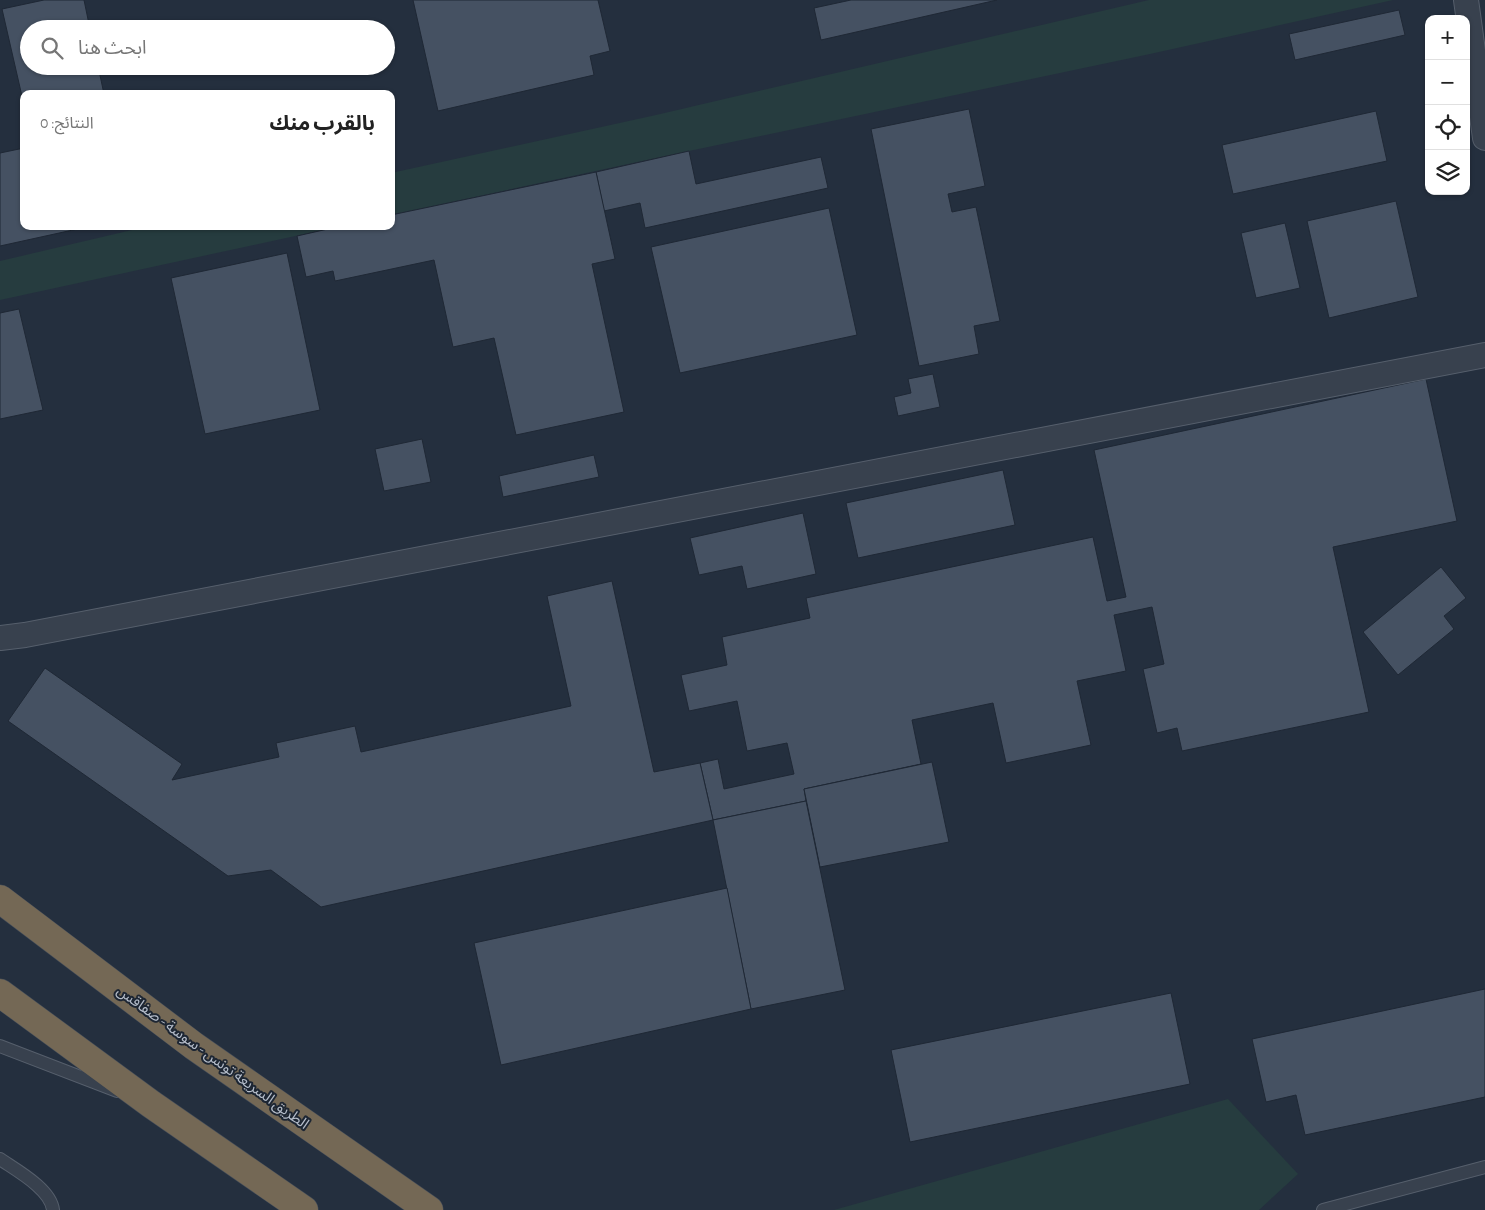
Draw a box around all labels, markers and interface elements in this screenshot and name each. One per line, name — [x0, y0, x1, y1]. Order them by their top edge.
map controls — [1425, 15, 1470, 195]
button: + — [1425, 15, 1470, 60]
search box — [20, 20, 395, 75]
icon: search — [38, 34, 66, 62]
text: ابحث هنا — [78, 39, 147, 58]
button: − — [1425, 60, 1470, 105]
button: locate — [1425, 105, 1470, 150]
text: بالقرب منك — [269, 113, 375, 134]
text: النتائج: 0 — [40, 115, 94, 131]
button: layers — [1425, 150, 1470, 195]
street label: الطريق السريعة تونس - سوسة - صفاقس — [113, 983, 311, 1134]

